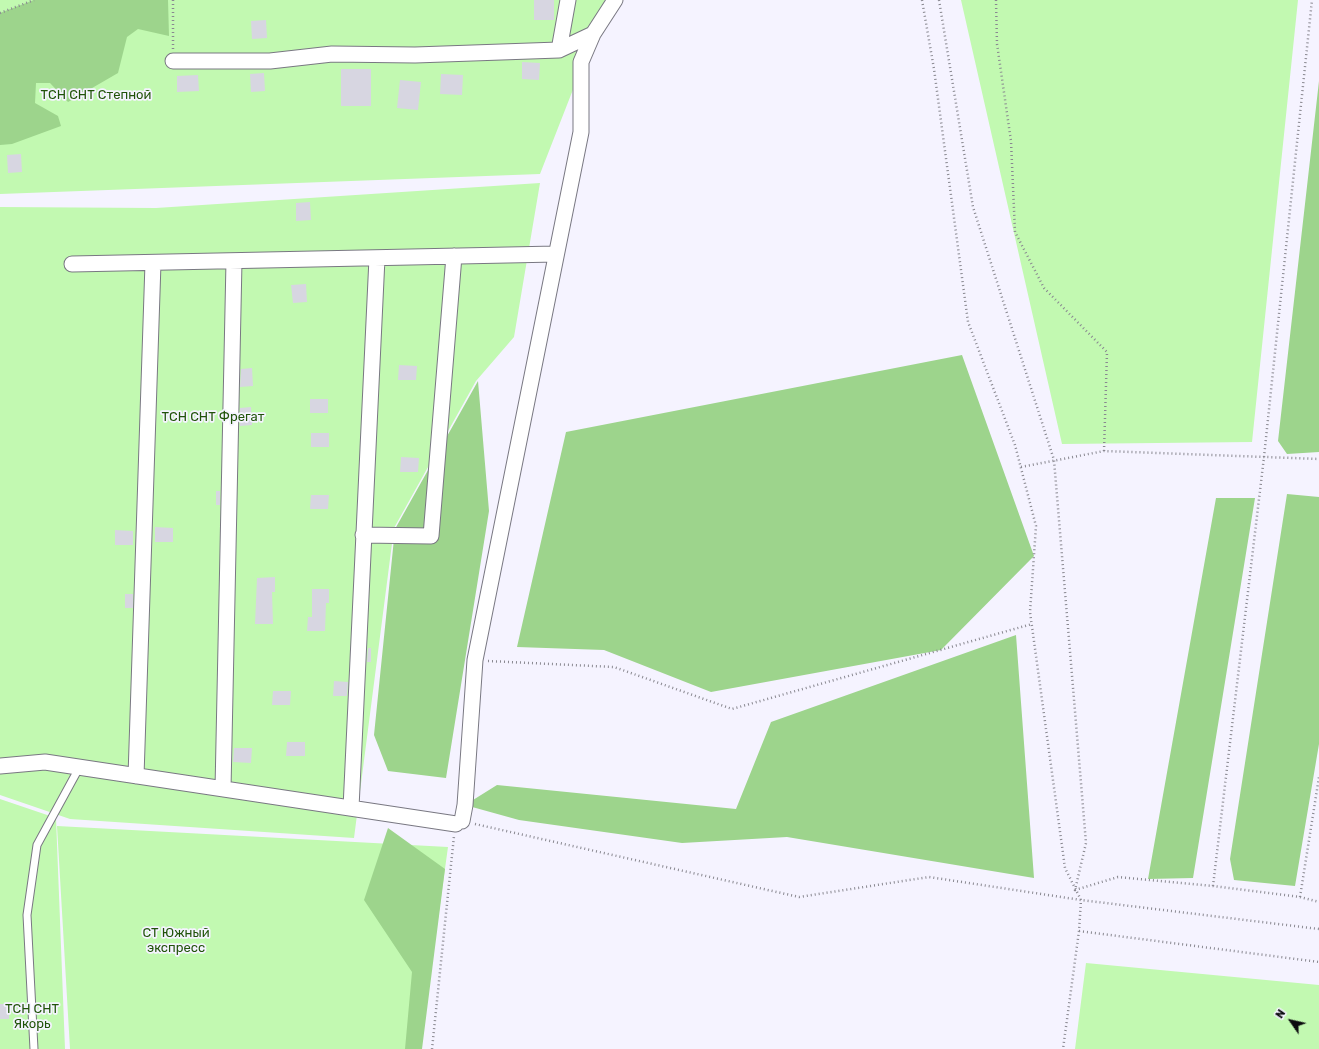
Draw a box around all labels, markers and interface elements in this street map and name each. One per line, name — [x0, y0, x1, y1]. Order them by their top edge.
park label: ТСН СНТ Степной — [41, 87, 151, 103]
park label: ТСН СНТ Фрегат — [162, 409, 264, 425]
park label: СТ Южный экспресс — [142, 925, 210, 956]
park label: ТСН СНТ Якорь — [5, 1001, 59, 1032]
north arrow — [1271, 1001, 1311, 1041]
text: N — [1273, 1007, 1288, 1021]

